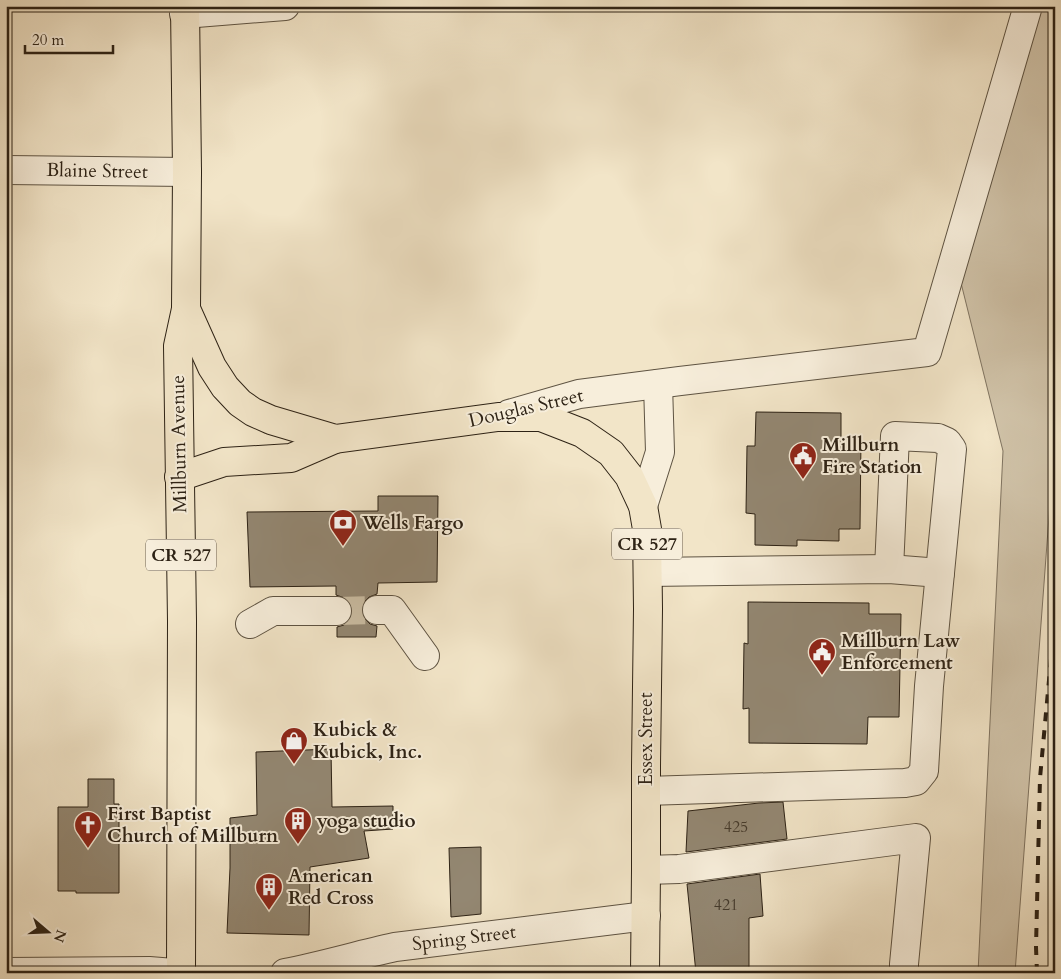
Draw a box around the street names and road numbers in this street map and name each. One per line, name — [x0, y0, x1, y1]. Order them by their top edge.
street label: Blaine Street — [46, 157, 148, 185]
street label: Millburn Avenue — [165, 375, 193, 513]
street label: Douglas Street — [466, 382, 586, 434]
road number: CR 527 — [612, 528, 682, 560]
road number: CR 527 — [146, 540, 216, 570]
street label: Essex Street — [633, 692, 659, 786]
street label: Spring Street — [411, 919, 517, 957]

